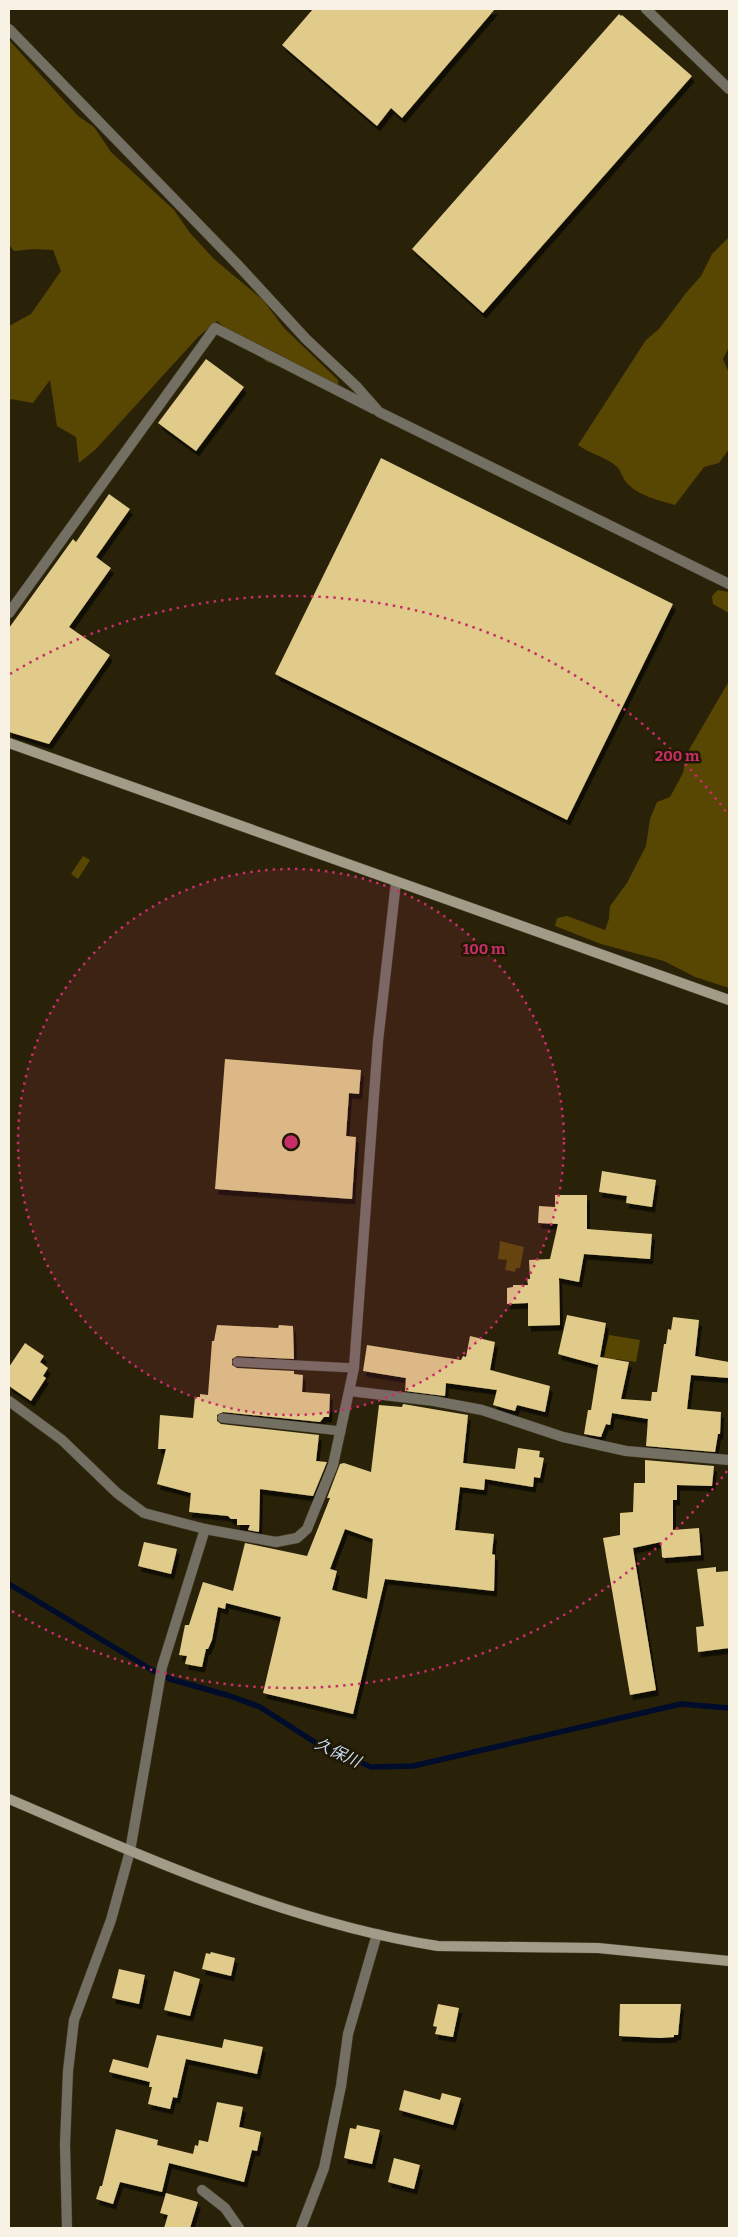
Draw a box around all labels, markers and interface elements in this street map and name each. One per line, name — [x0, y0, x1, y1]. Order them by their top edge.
text: 200 m — [655, 747, 700, 765]
text: 100 m — [463, 940, 506, 958]
centre of rings — [282, 1133, 300, 1151]
water label: 久保川 — [312, 1734, 365, 1772]

